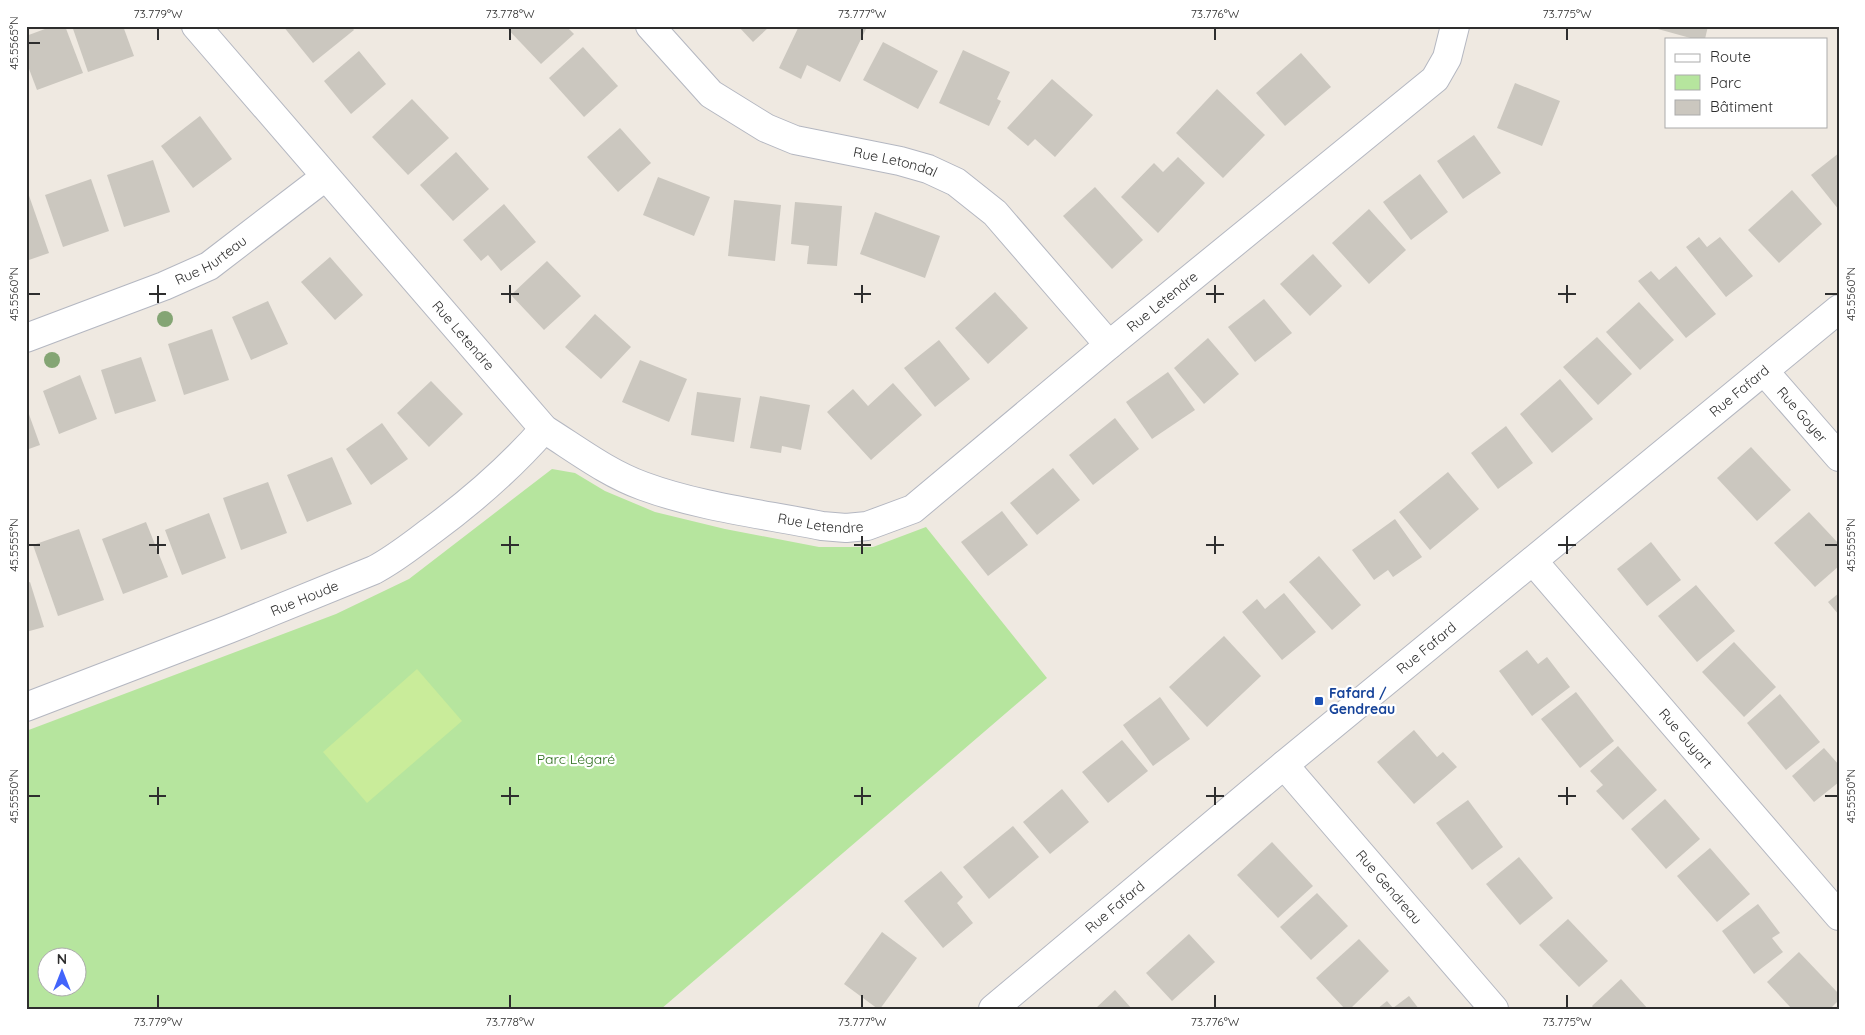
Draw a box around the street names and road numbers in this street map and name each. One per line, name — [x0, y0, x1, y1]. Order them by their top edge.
street label: Rue Letondal — [852, 143, 940, 181]
street label: Rue Hurteau — [172, 231, 250, 289]
street label: Rue Letendre — [1123, 267, 1201, 336]
street label: Rue Letendre — [428, 297, 498, 374]
street label: Rue Fafard — [1706, 361, 1773, 421]
street label: Rue Goyer — [1773, 383, 1832, 447]
street label: Rue Letendre — [776, 509, 864, 537]
street label: Rue Houde — [268, 576, 341, 620]
street label: Rue Fafard — [1393, 618, 1460, 678]
street label: Rue Guyart — [1655, 705, 1717, 772]
street label: Rue Gendreau — [1352, 846, 1426, 928]
street label: Rue Fafard — [1081, 877, 1148, 937]

